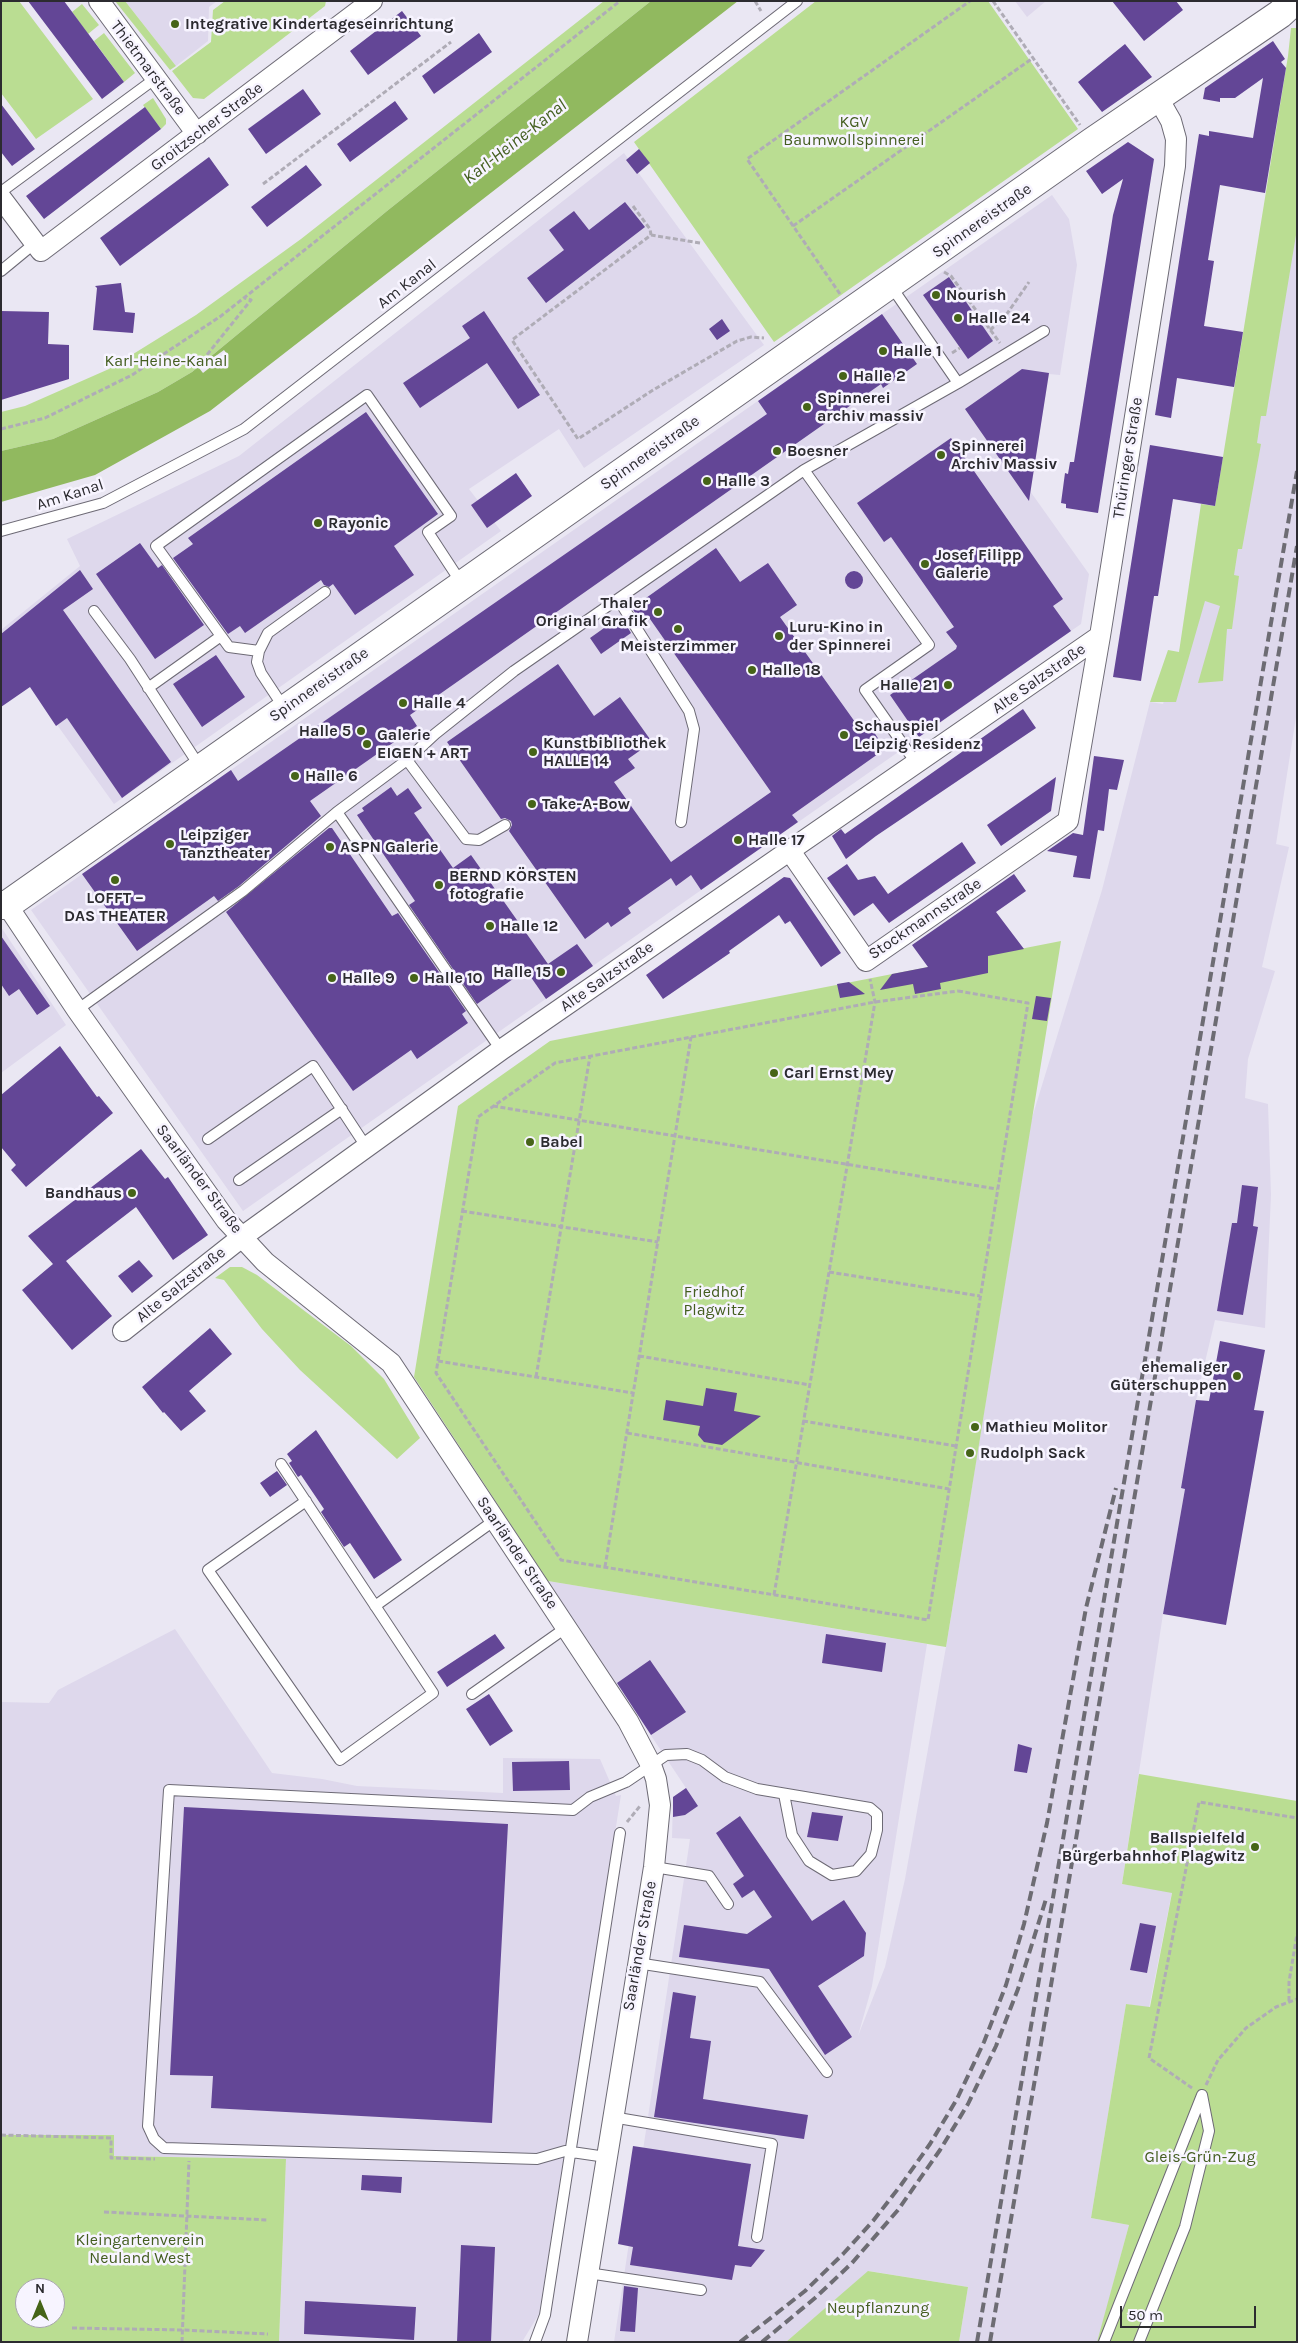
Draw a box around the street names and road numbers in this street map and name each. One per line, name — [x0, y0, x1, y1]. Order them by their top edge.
street label: Thietmarstraße — [106, 17, 190, 119]
street label: Groitzscher Straße — [147, 79, 267, 175]
street label: Spinnereistraße — [929, 180, 1035, 262]
street label: Am Kanal — [374, 255, 440, 313]
street label: Thüringer Straße — [1109, 396, 1147, 520]
street label: Spinnereistraße — [597, 412, 703, 494]
street label: Am Kanal — [34, 475, 106, 515]
street label: Alte Salzstraße — [989, 640, 1089, 718]
street label: Spinnereistraße — [266, 644, 372, 726]
street label: Stockmannstraße — [865, 874, 985, 964]
street label: Alte Salzstraße — [557, 938, 657, 1016]
street label: Saarländer Straße — [152, 1121, 246, 1237]
street label: Alte Salzstraße — [132, 1243, 230, 1327]
street label: Saarländer Straße — [472, 1493, 562, 1613]
street label: Saarländer Straße — [619, 1880, 661, 2012]

